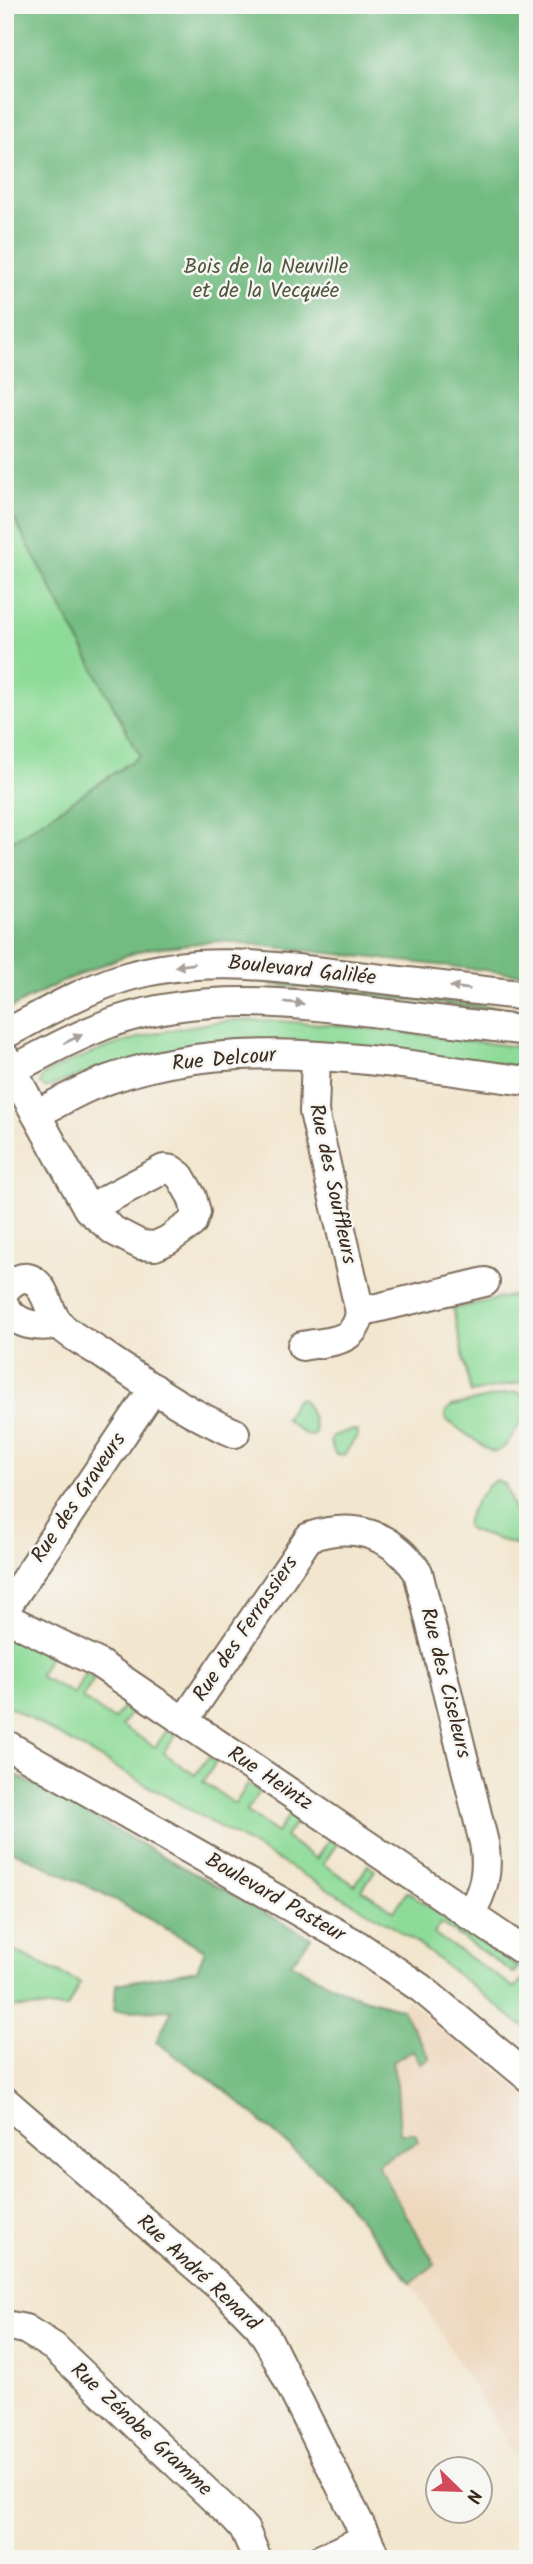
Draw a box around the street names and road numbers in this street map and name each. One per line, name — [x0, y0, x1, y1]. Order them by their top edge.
street label: Boulevard Galilée — [226, 947, 378, 995]
street label: Rue Delcour — [171, 1039, 278, 1081]
street label: Rue des Souffleurs — [299, 1101, 365, 1267]
street label: Rue des Graveurs — [23, 1426, 135, 1570]
street label: Rue des Ferrassiers — [185, 1549, 307, 1709]
street label: Rue des Ciseleurs — [410, 1604, 480, 1762]
street label: Rue Heintz — [220, 1738, 320, 1820]
street label: Boulevard Pasteur — [199, 1844, 352, 1952]
street label: Rue André Renard — [128, 2207, 268, 2340]
street label: Rue Zénobe Gramme — [62, 2355, 220, 2505]

